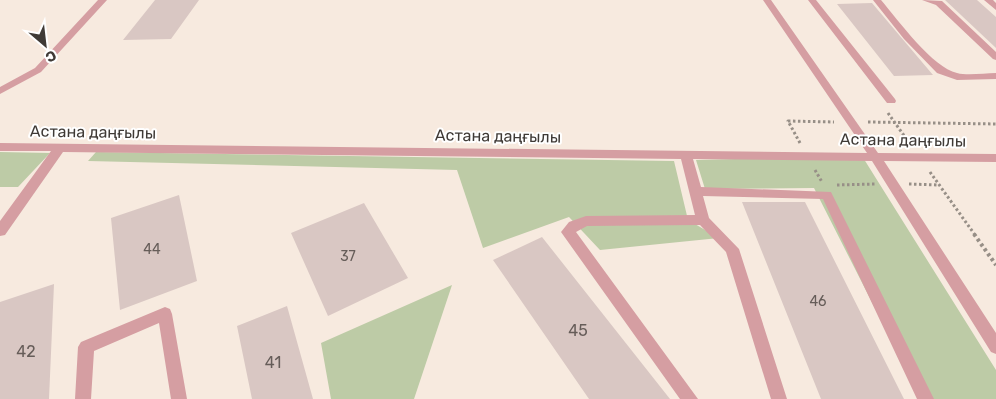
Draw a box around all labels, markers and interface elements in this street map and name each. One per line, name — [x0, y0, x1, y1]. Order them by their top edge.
north arrow — [20, 20, 70, 70]
text: С — [42, 46, 59, 66]
street label: Астана даңғылы — [30, 121, 156, 143]
street label: Астана даңғылы — [435, 125, 561, 147]
street label: Астана даңғылы — [840, 129, 966, 151]
house number: 44 — [143, 241, 161, 258]
house number: 37 — [340, 248, 356, 265]
house number: 46 — [809, 293, 827, 310]
house number: 45 — [568, 321, 588, 340]
house number: 42 — [16, 342, 36, 361]
house number: 41 — [265, 353, 281, 372]

